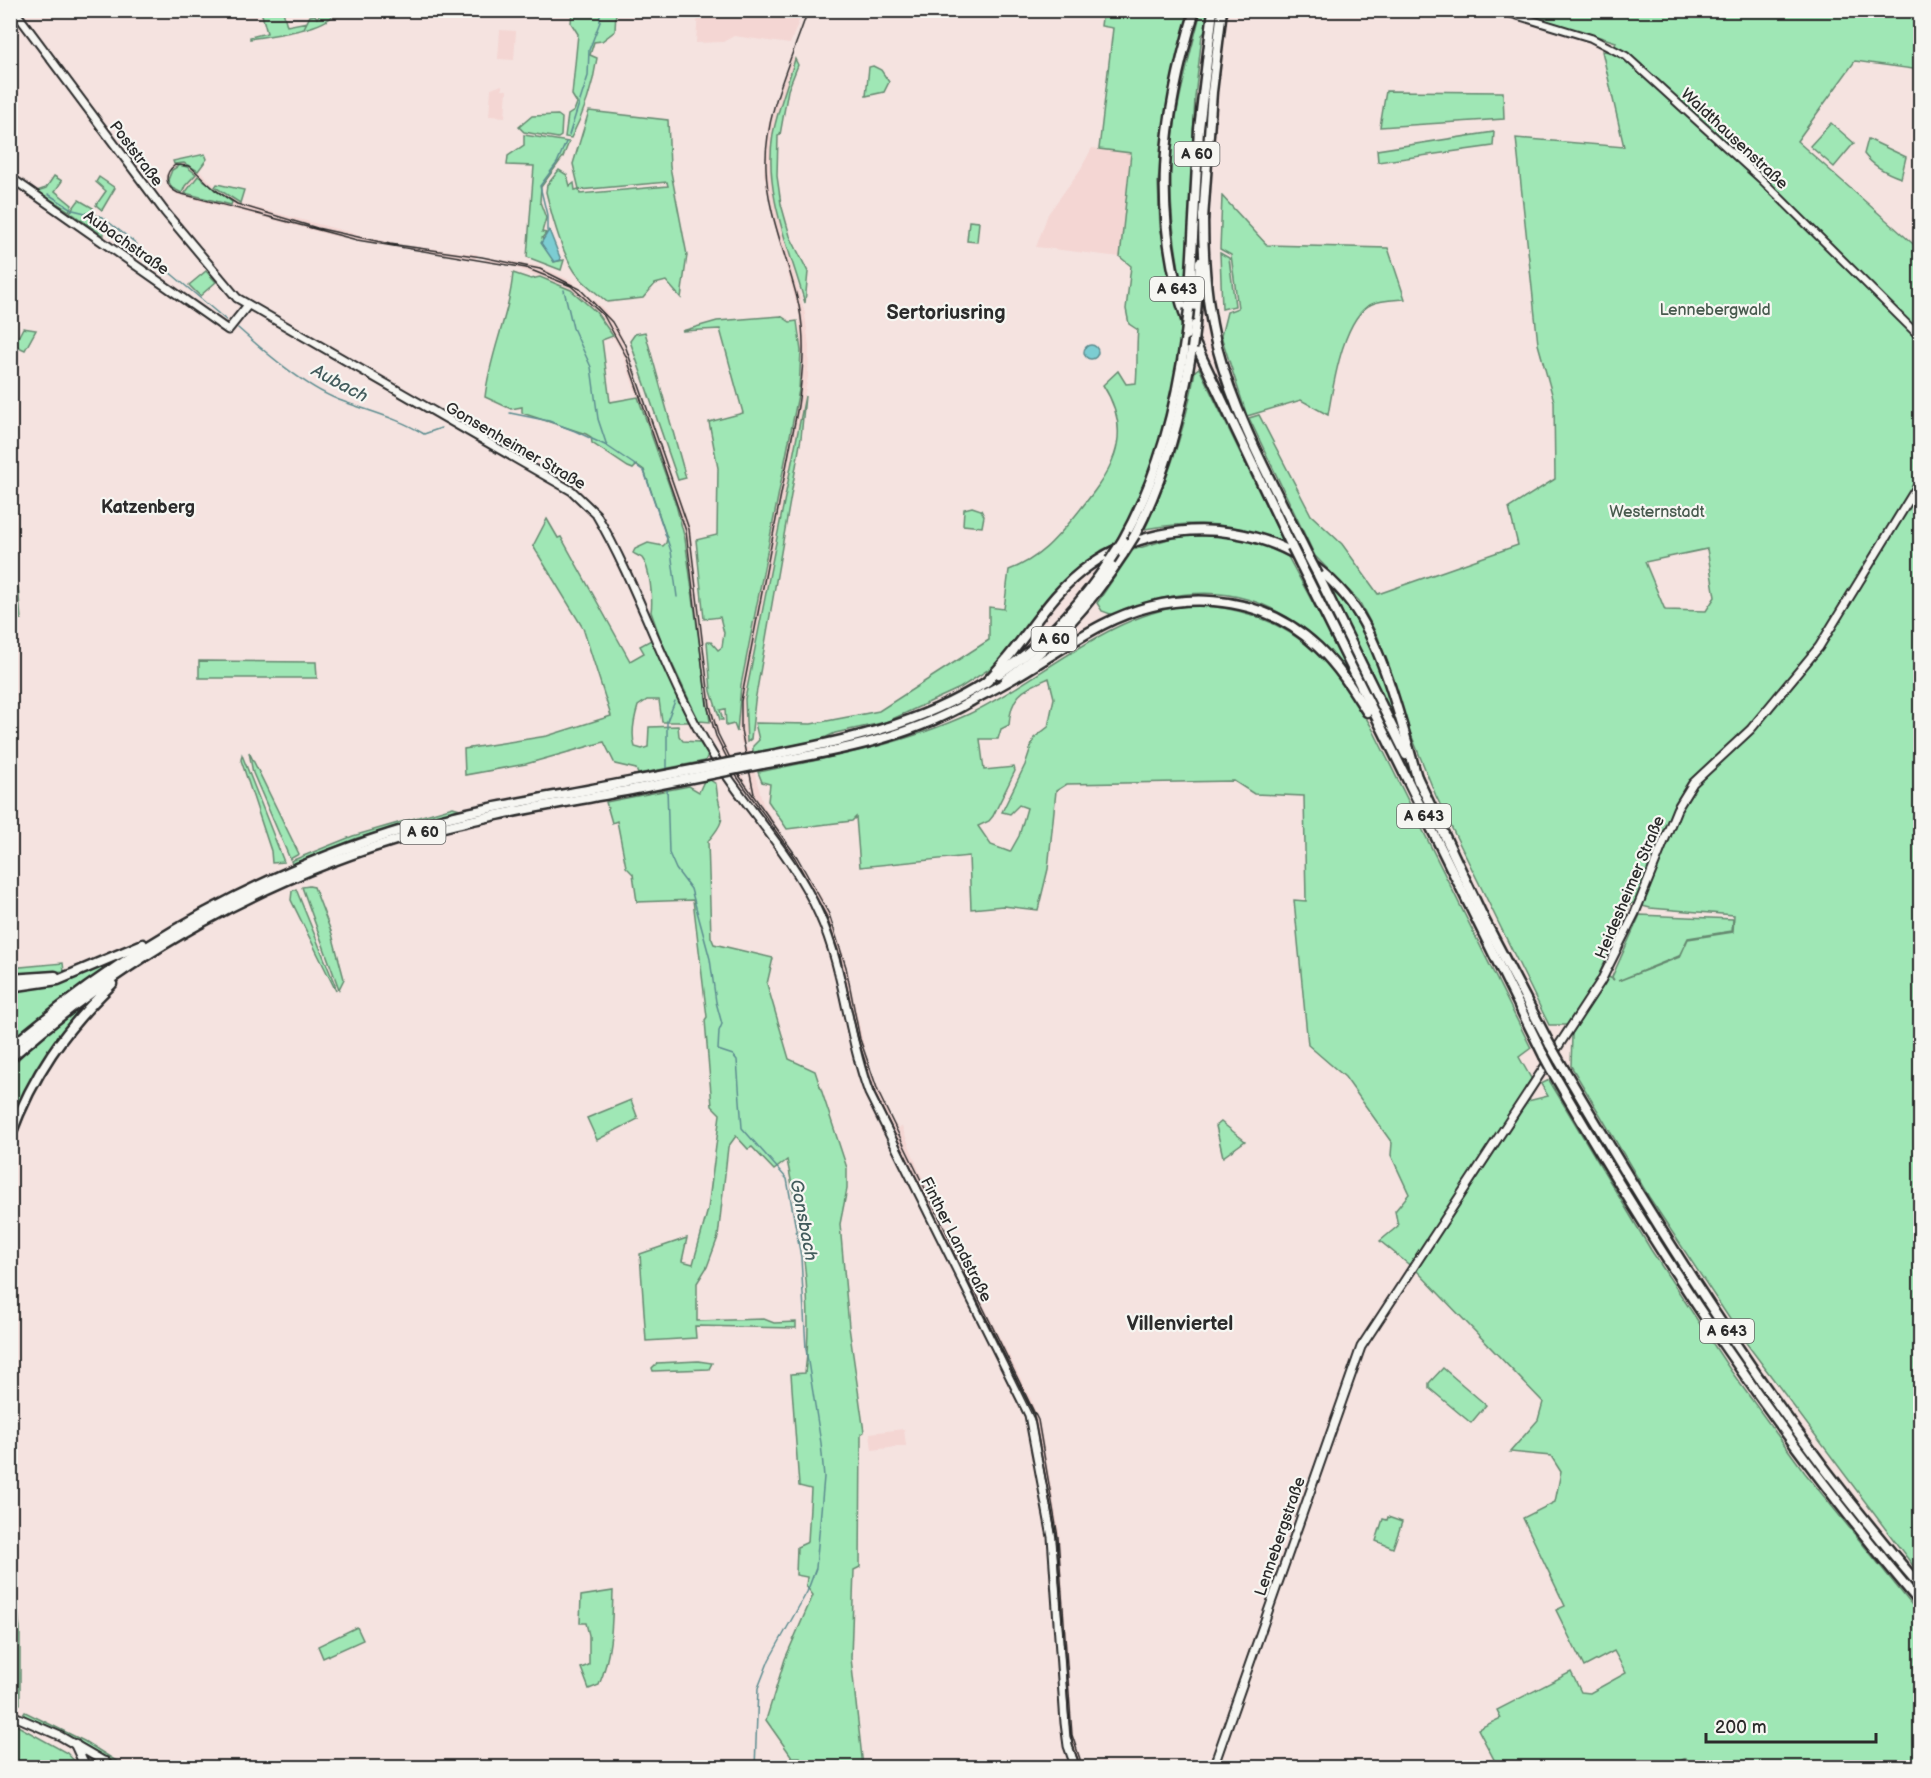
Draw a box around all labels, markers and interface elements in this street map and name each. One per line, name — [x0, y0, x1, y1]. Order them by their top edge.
street label: Waldthausenstraße — [1677, 85, 1792, 194]
street label: Poststraße — [105, 117, 167, 191]
road number: A 60 — [1174, 142, 1220, 166]
street label: Aubachstraße — [80, 207, 173, 280]
road number: A 643 — [1150, 277, 1204, 301]
district label: Sertoriusring — [886, 301, 1006, 325]
park label: Lennebergwald — [1659, 301, 1771, 320]
water label: Aubach — [307, 360, 372, 407]
street label: Gonsenheimer Straße — [442, 398, 589, 494]
district label: Katzenberg — [101, 497, 195, 518]
park label: Westernstadt — [1609, 503, 1705, 522]
road number: A 60 — [1032, 627, 1076, 651]
road number: A 643 — [1397, 804, 1451, 828]
street label: Heidesheimer Straße — [1592, 813, 1669, 962]
road number: A 60 — [400, 820, 446, 844]
street label: Finther Landstraße — [916, 1174, 996, 1306]
water label: Gonsbach — [785, 1178, 822, 1263]
district label: Villenviertel — [1127, 1312, 1233, 1336]
road number: A 643 — [1700, 1319, 1754, 1343]
street label: Lennebergstraße — [1251, 1474, 1310, 1599]
scale bar — [1706, 1706, 1876, 1744]
text: 200 m — [1715, 1717, 1767, 1738]

